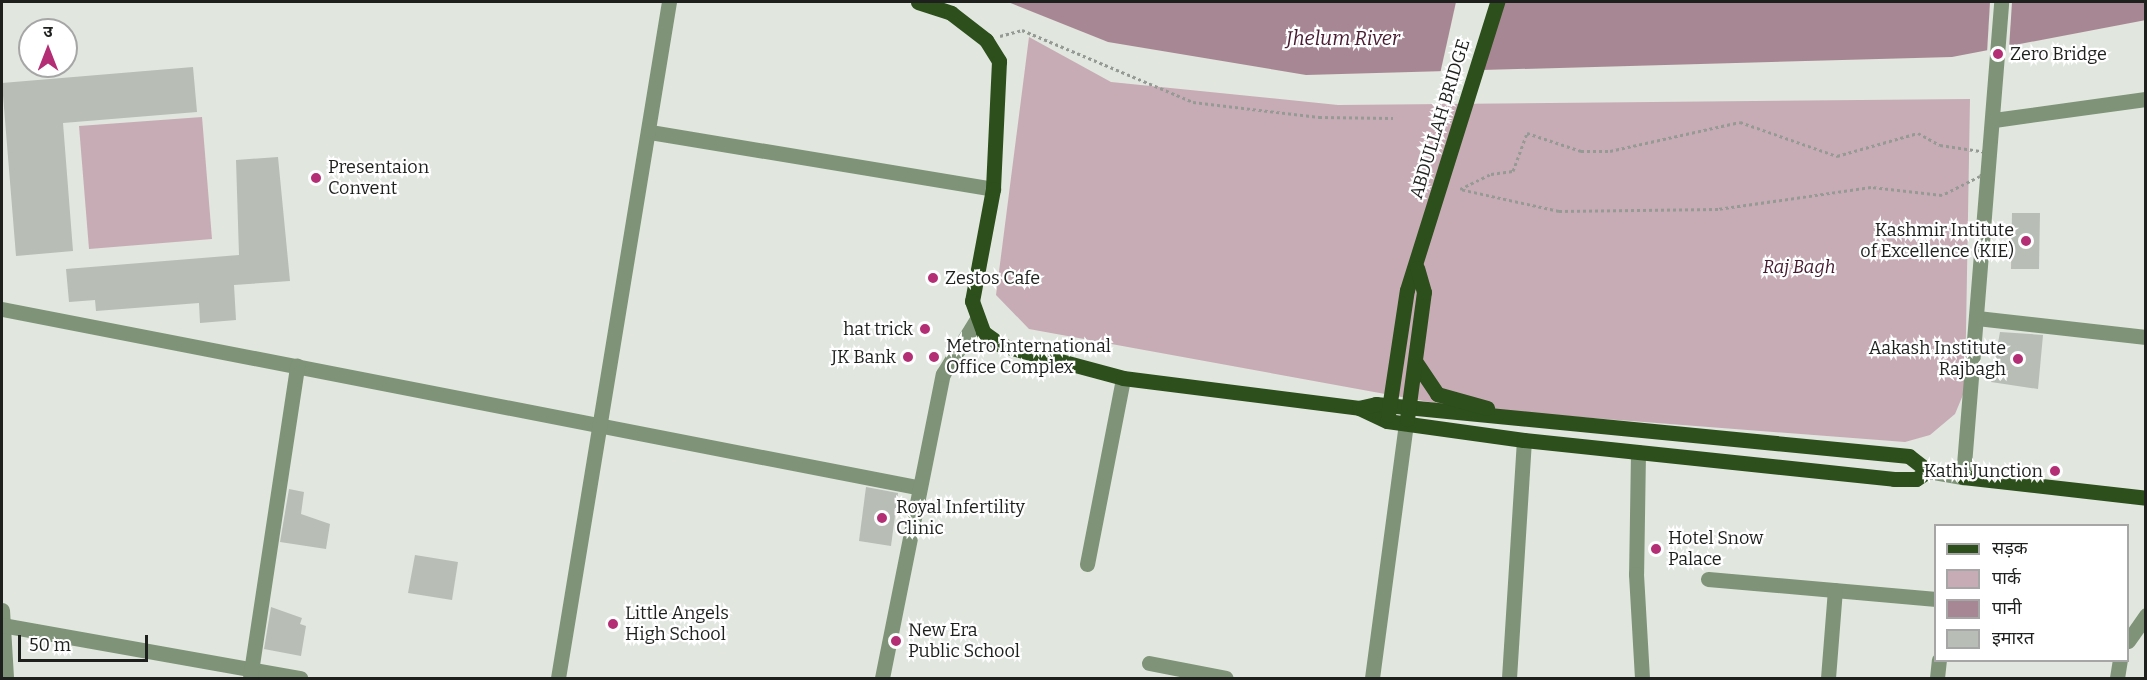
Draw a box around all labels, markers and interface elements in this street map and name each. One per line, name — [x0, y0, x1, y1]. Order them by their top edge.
north arrow — [18, 18, 78, 78]
text: उ — [43, 22, 53, 41]
water label: Jhelum River — [1286, 26, 1400, 50]
street label: ABDULLAH BRIDGE — [1405, 36, 1475, 202]
place label: Zero Bridge — [2010, 43, 2107, 65]
marker: Zero Bridge — [1991, 47, 2005, 61]
place label: Presentaion Convent — [328, 157, 429, 200]
marker: Presentaion Convent — [309, 171, 323, 185]
place label: Kashmir Intitute of Excellence (KIE) — [1860, 220, 2014, 262]
marker: Kashmir Intitute of Excellence (KIE) — [2019, 234, 2033, 248]
park label: Raj Bagh — [1763, 256, 1835, 278]
place label: Zestos Cafe — [945, 267, 1040, 289]
marker: Zestos Cafe — [926, 271, 940, 285]
place label: hat trick — [843, 318, 913, 340]
marker: hat trick — [918, 322, 932, 336]
place label: Metro International Office Complex — [946, 336, 1111, 378]
place label: Aakash Institute Rajbagh — [1869, 338, 2006, 380]
place label: JK Bank — [831, 346, 896, 368]
marker: JK Bank — [901, 350, 915, 364]
marker: Metro International Office Complex — [927, 350, 941, 364]
marker: Aakash Institute Rajbagh — [2011, 352, 2025, 366]
place label: Kathi Junction — [1924, 460, 2043, 482]
marker: Kathi Junction — [2048, 464, 2062, 478]
place label: Royal Infertility Clinic — [896, 497, 1025, 540]
marker: Royal Infertility Clinic — [873, 509, 891, 527]
legend — [1934, 524, 2129, 662]
place label: Hotel Snow Palace — [1668, 528, 1763, 570]
text: सड़क — [1992, 537, 2028, 559]
marker: Hotel Snow Palace — [1649, 542, 1663, 556]
text: पार्क — [1992, 567, 2021, 589]
text: पानी — [1992, 597, 2022, 619]
place label: Little Angels High School — [625, 603, 729, 646]
marker: Little Angels High School — [606, 617, 620, 631]
place label: New Era Public School — [908, 620, 1020, 662]
scale bar — [21, 623, 152, 661]
text: इमारत — [1992, 627, 2034, 649]
text: 50 m — [29, 634, 71, 656]
marker: New Era Public School — [889, 634, 903, 648]

